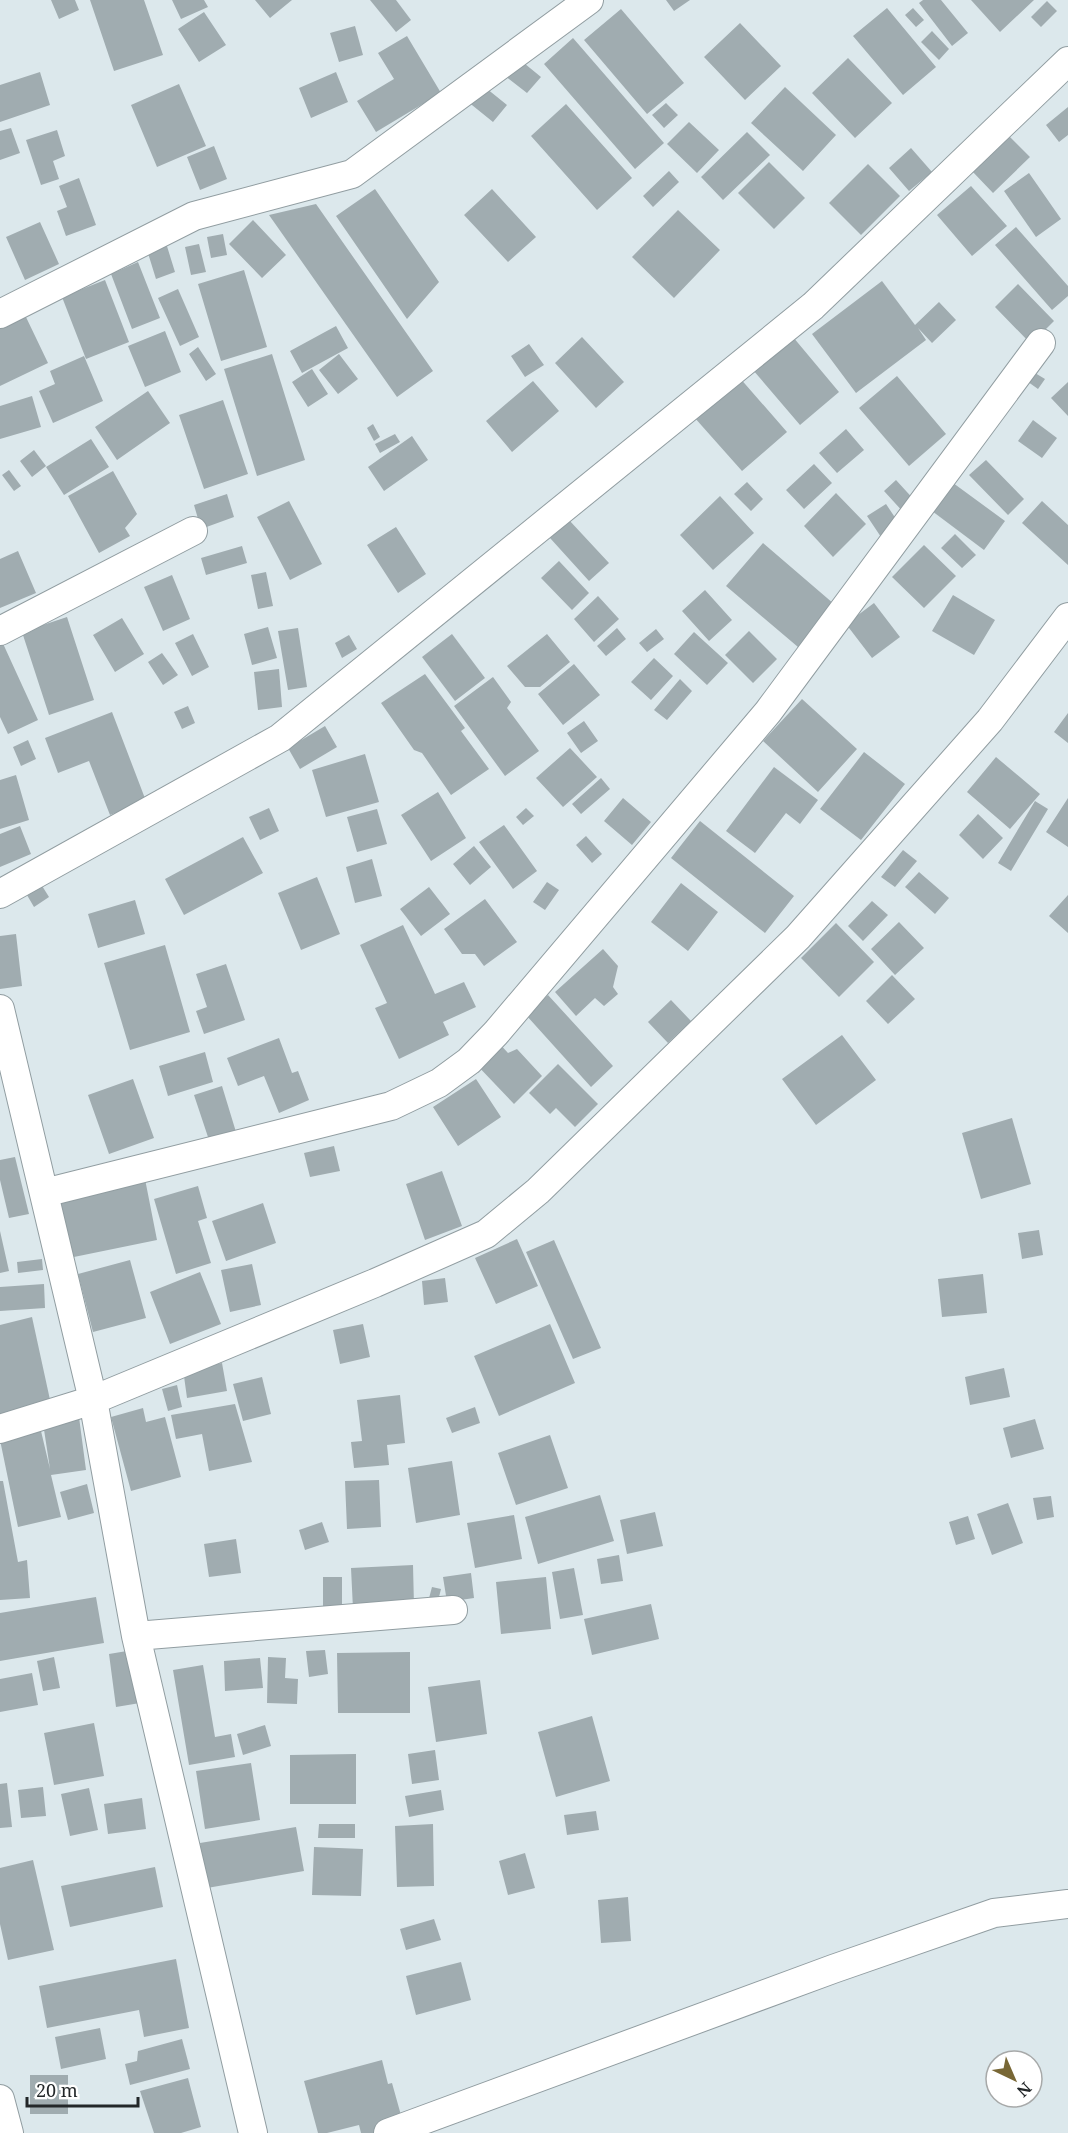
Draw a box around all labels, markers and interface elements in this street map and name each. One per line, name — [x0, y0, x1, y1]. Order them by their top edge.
north arrow — [984, 2049, 1044, 2109]
scale bar — [27, 2070, 138, 2108]
text: N — [1012, 2077, 1037, 2102]
text: 20 m — [36, 2078, 78, 2102]

